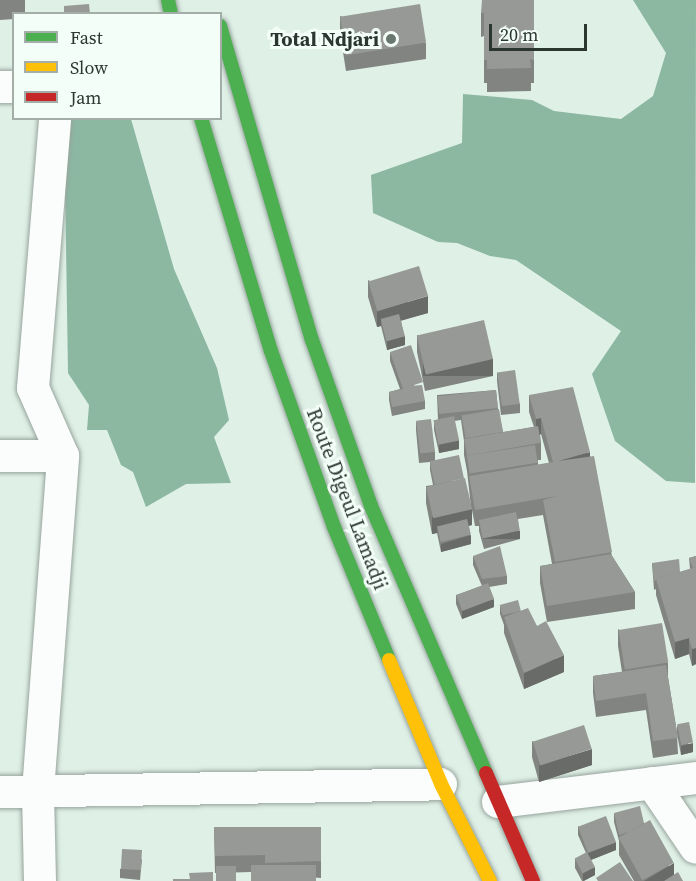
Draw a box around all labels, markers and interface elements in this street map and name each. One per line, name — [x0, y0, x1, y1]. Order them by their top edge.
legend — [12, 12, 222, 120]
scale bar — [492, 12, 590, 50]
text: 20 m — [500, 22, 538, 47]
text: Fast — [70, 25, 103, 50]
place label: Total Ndjari — [270, 27, 379, 51]
marker: Total Ndjari — [384, 32, 398, 46]
text: Slow — [70, 55, 108, 80]
text: Jam — [70, 85, 102, 110]
street label: Route Digeul Lamadji — [301, 405, 393, 593]

